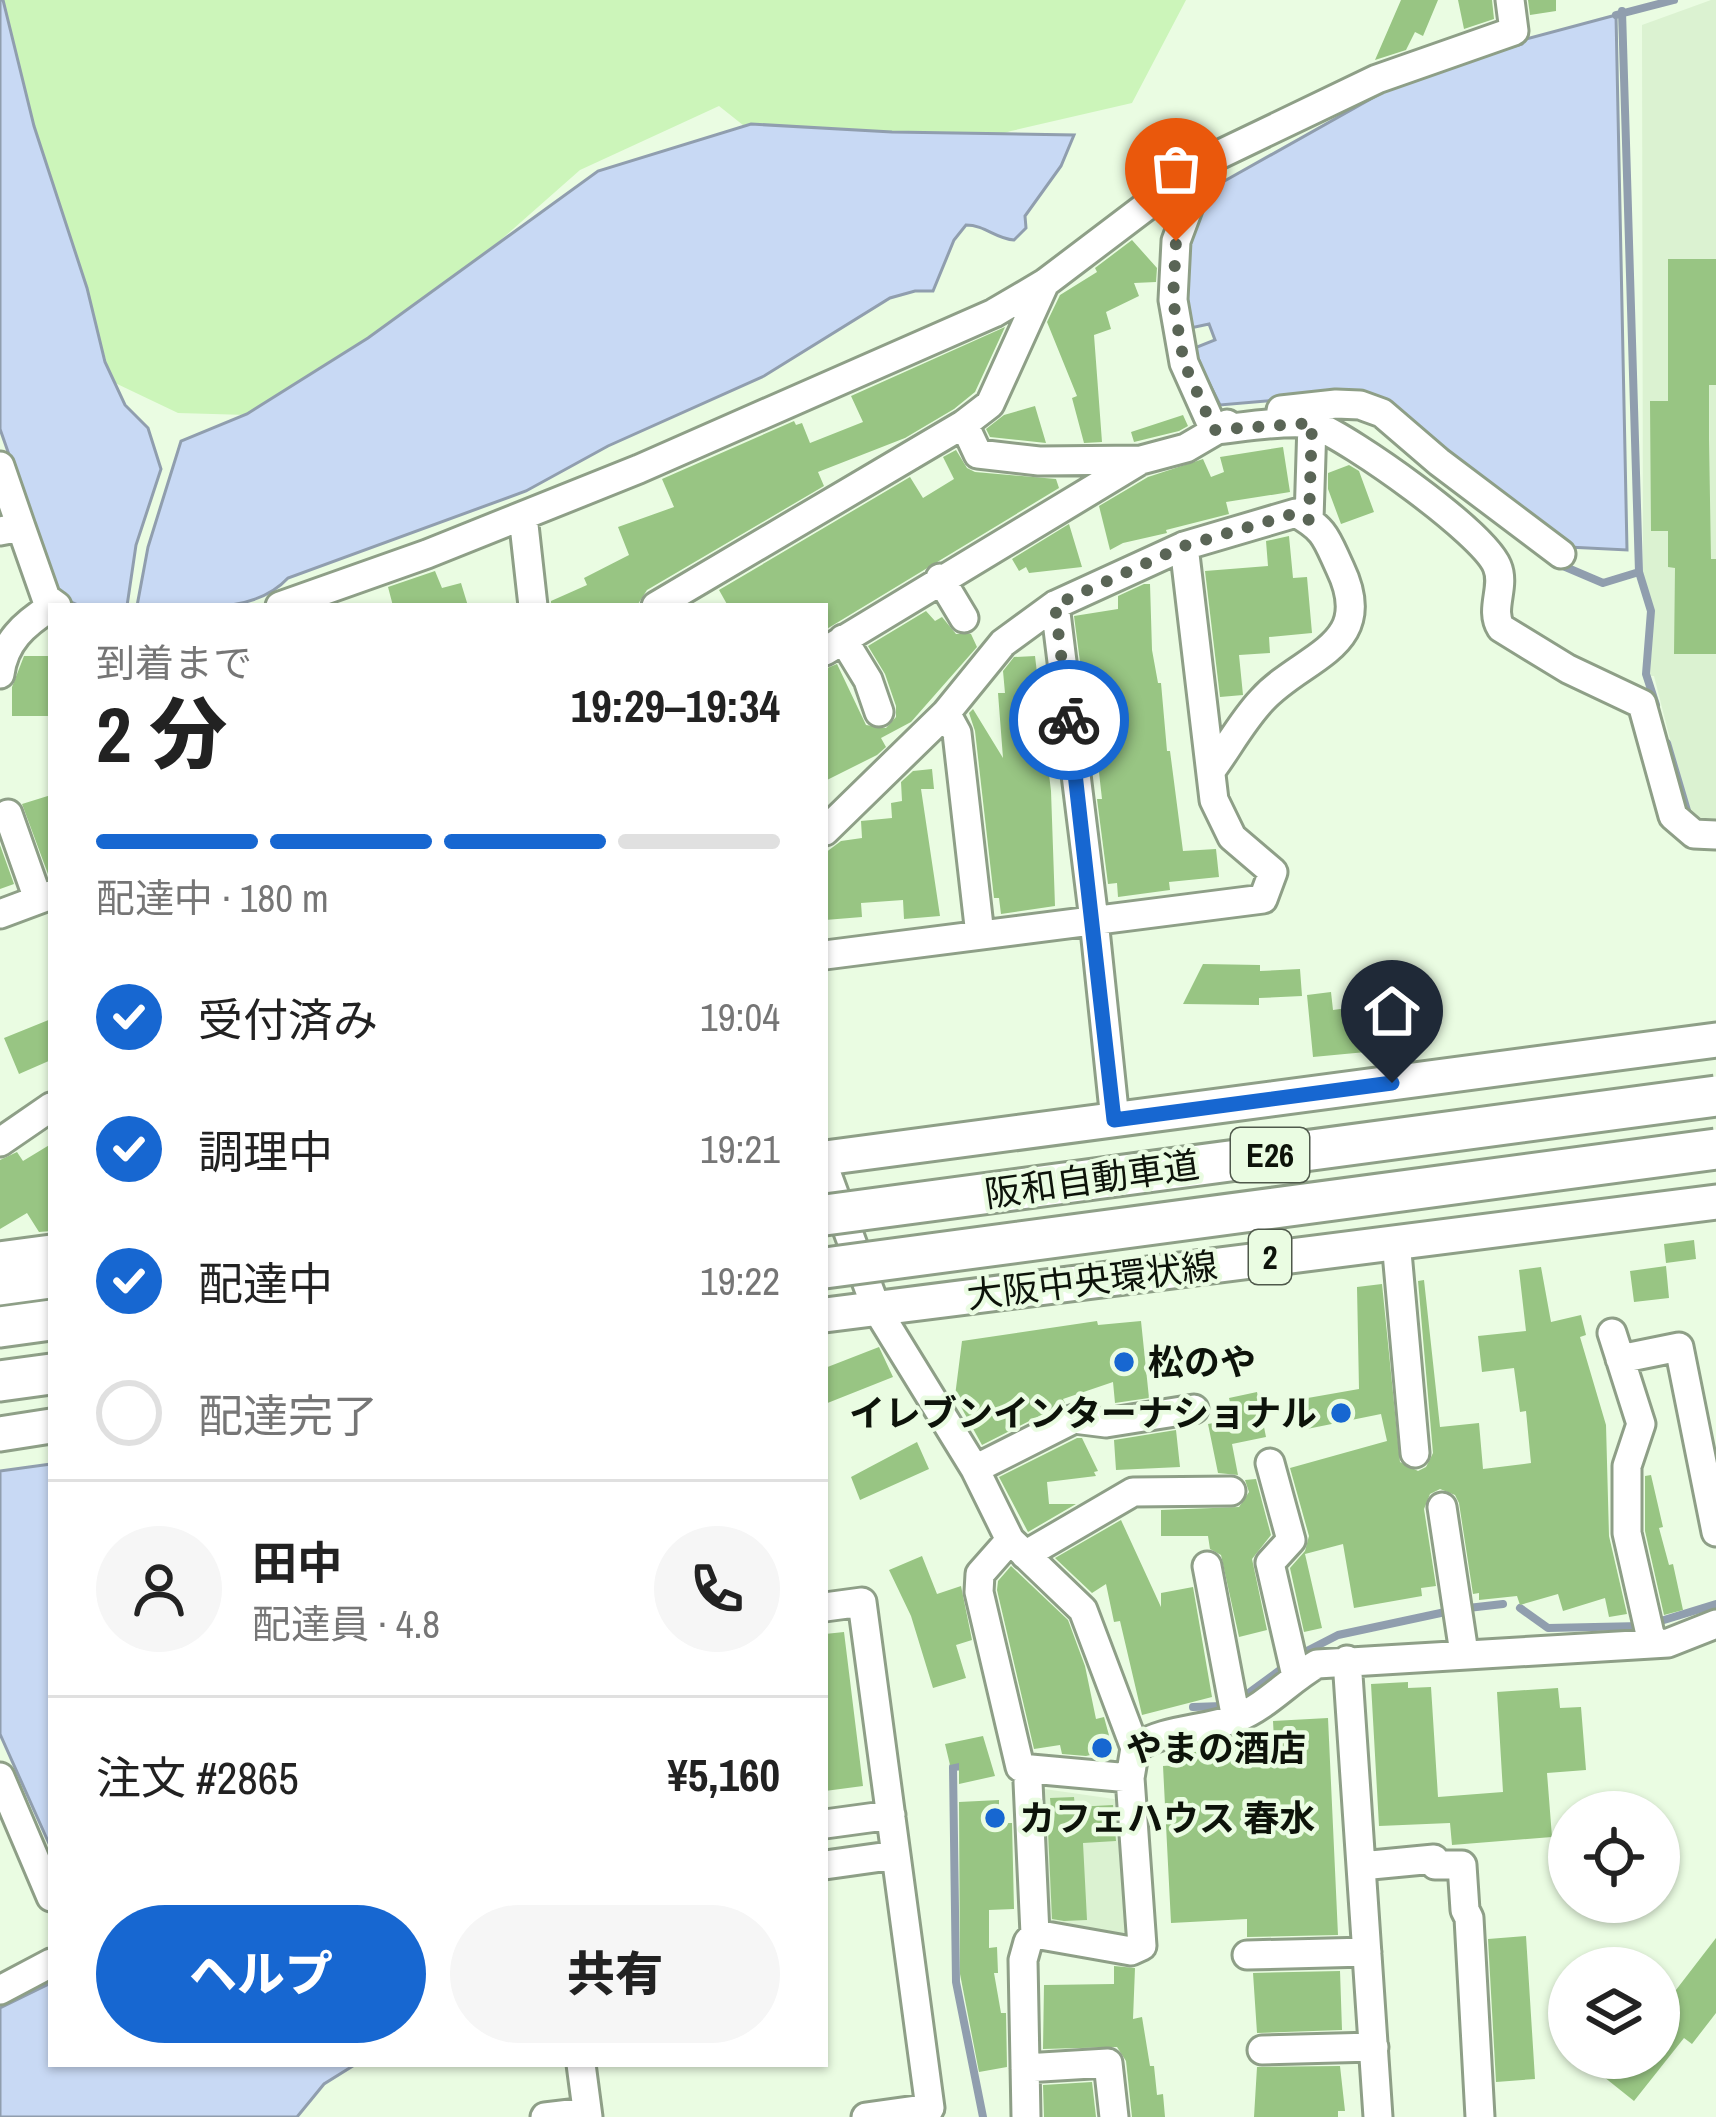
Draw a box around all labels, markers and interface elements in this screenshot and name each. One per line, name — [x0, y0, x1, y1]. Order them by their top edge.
pin — [1125, 118, 1227, 241]
icon: bag — [1143, 136, 1209, 202]
text: 到着まで — [96, 637, 252, 689]
courier — [1009, 660, 1129, 780]
text: 19:29–19:34 — [571, 675, 780, 736]
text: 2 分 — [96, 681, 227, 786]
icon: bike — [1036, 687, 1102, 753]
text: 配達中 · 180 m — [96, 872, 329, 924]
pin — [1341, 960, 1443, 1083]
icon: home — [1359, 978, 1425, 1044]
icon: check — [96, 984, 162, 1050]
text: 受付済み — [198, 989, 378, 1050]
text: 19:04 — [700, 991, 780, 1043]
icon: check — [96, 1116, 162, 1182]
text: 調理中 — [198, 1121, 333, 1182]
text: 19:21 — [700, 1123, 780, 1175]
road number: E26 — [1231, 1128, 1309, 1182]
street label: 阪和自動車道 — [982, 1140, 1202, 1218]
road number: 2 — [1249, 1230, 1291, 1284]
street label: 大阪中央環状線 — [964, 1241, 1220, 1319]
icon: check — [96, 1248, 162, 1314]
text: 配達中 — [198, 1253, 333, 1314]
text: 19:22 — [700, 1255, 780, 1307]
place label: 松のや — [1148, 1338, 1256, 1386]
marker: 松のや — [1111, 1349, 1137, 1375]
text: 配達完了 — [198, 1385, 378, 1446]
place label: イレブンインターナショナル — [849, 1389, 1317, 1437]
marker: イレブンインターナショナル — [1328, 1400, 1354, 1426]
button: person — [96, 1526, 222, 1652]
button: phone — [654, 1526, 780, 1652]
text: 田中 — [252, 1532, 342, 1593]
text: 配達員 · 4.8 — [252, 1598, 440, 1650]
place label: やまの酒店 — [1126, 1724, 1306, 1772]
marker: やまの酒店 — [1089, 1735, 1115, 1761]
text: ¥5,160 — [667, 1744, 780, 1805]
text: 注文 #2865 — [96, 1747, 299, 1808]
map controls — [1548, 1791, 1680, 2079]
button: locate — [1548, 1791, 1680, 1923]
place label: カフェハウス 春水 — [1019, 1794, 1315, 1842]
marker: カフェハウス 春水 — [982, 1805, 1008, 1831]
button: ヘルプ — [96, 1905, 426, 2043]
button: 共有 — [450, 1905, 780, 2043]
button: layers — [1548, 1947, 1680, 2079]

